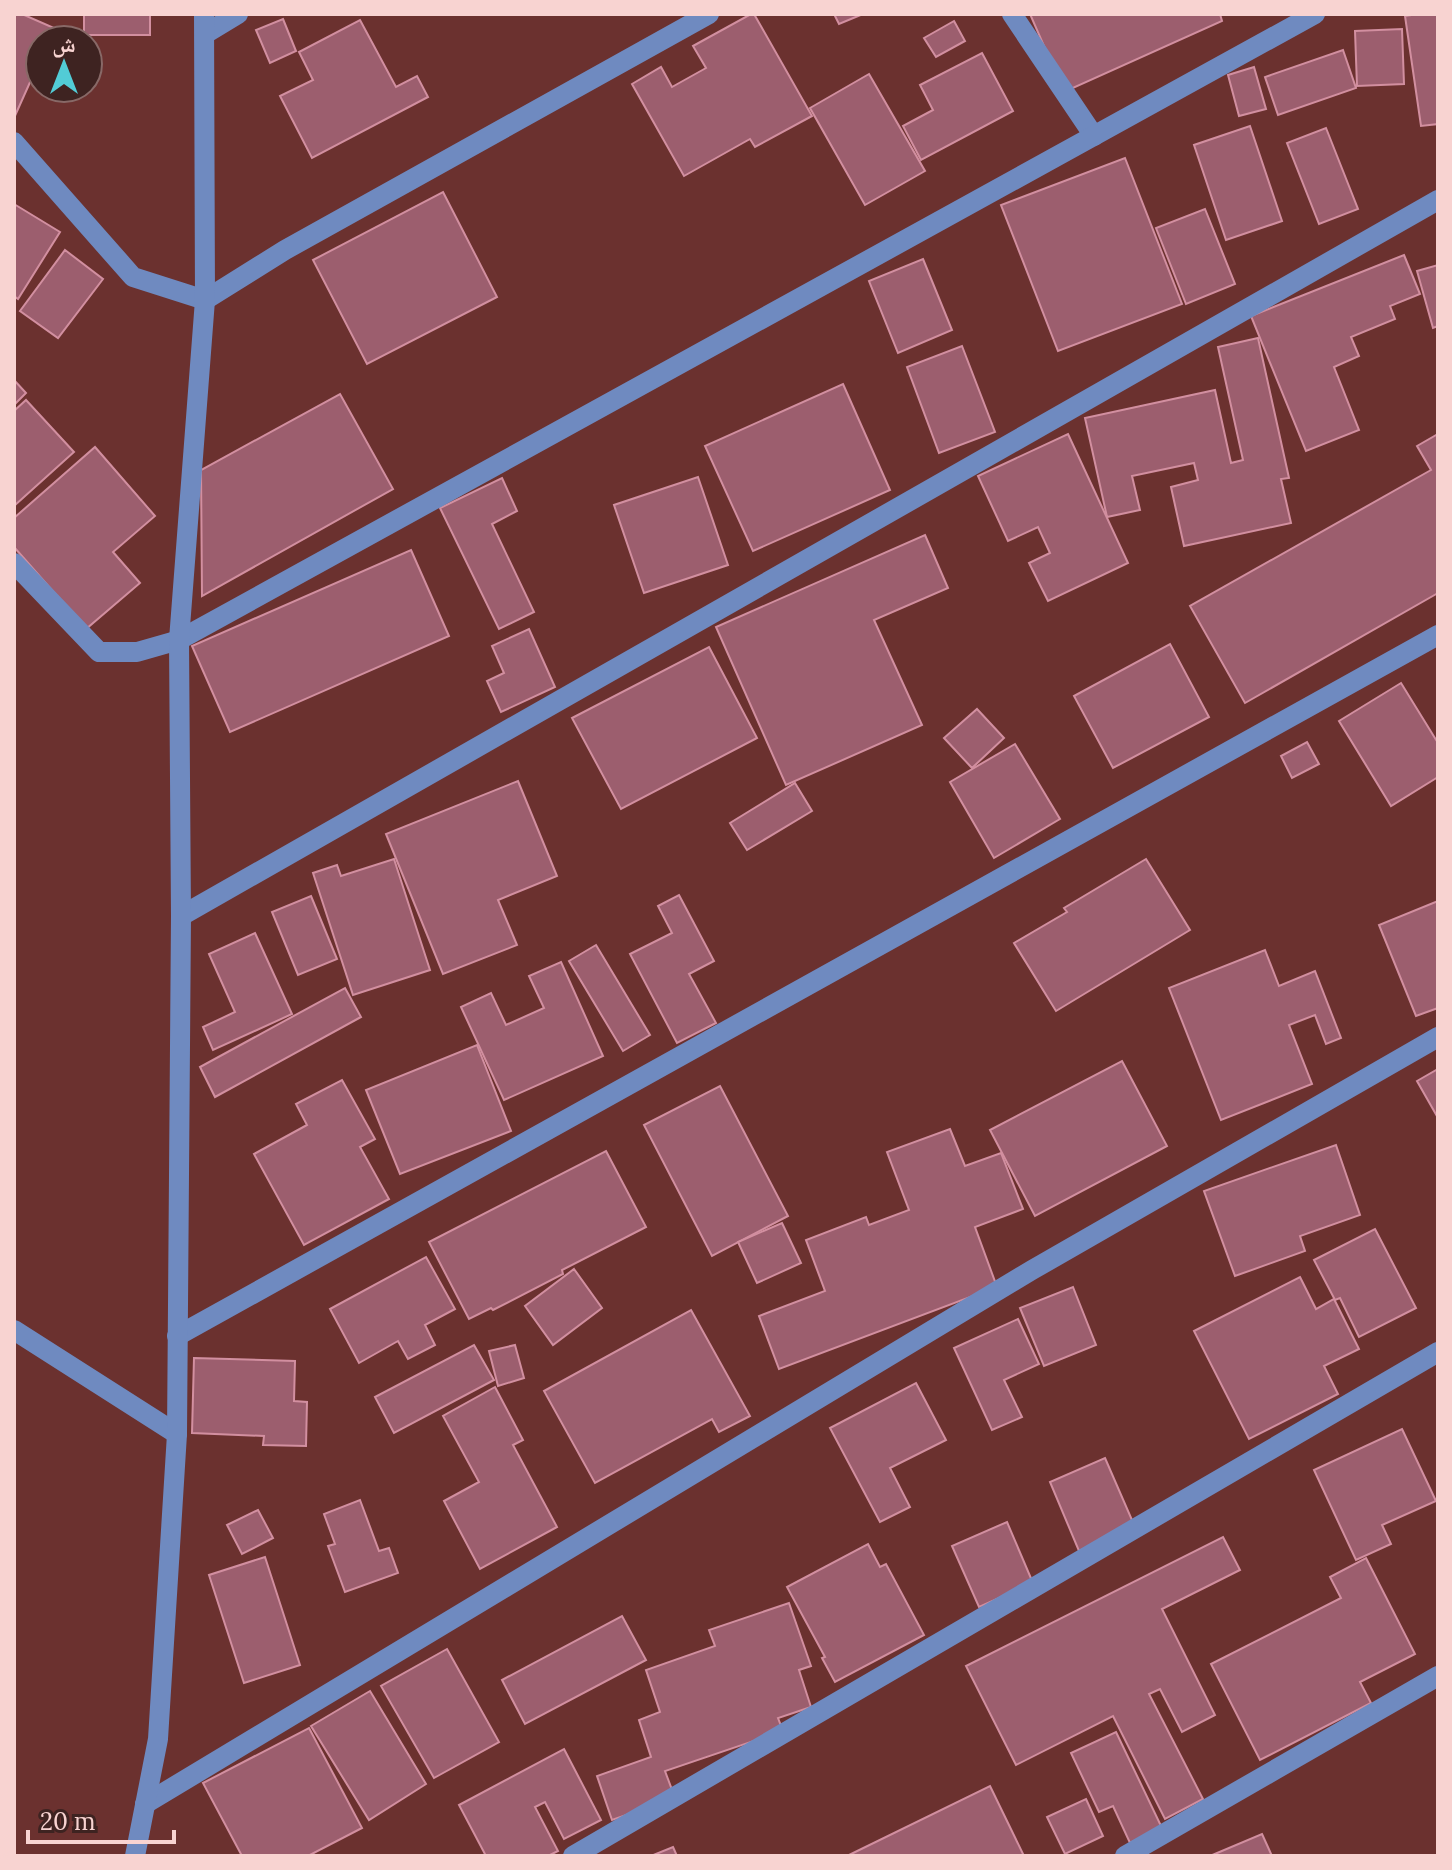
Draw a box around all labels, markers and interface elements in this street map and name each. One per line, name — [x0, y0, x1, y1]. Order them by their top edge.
north arrow — [24, 24, 104, 104]
text: ش — [52, 30, 76, 58]
scale bar — [28, 1794, 174, 1844]
text: 20 m — [40, 1806, 96, 1837]

